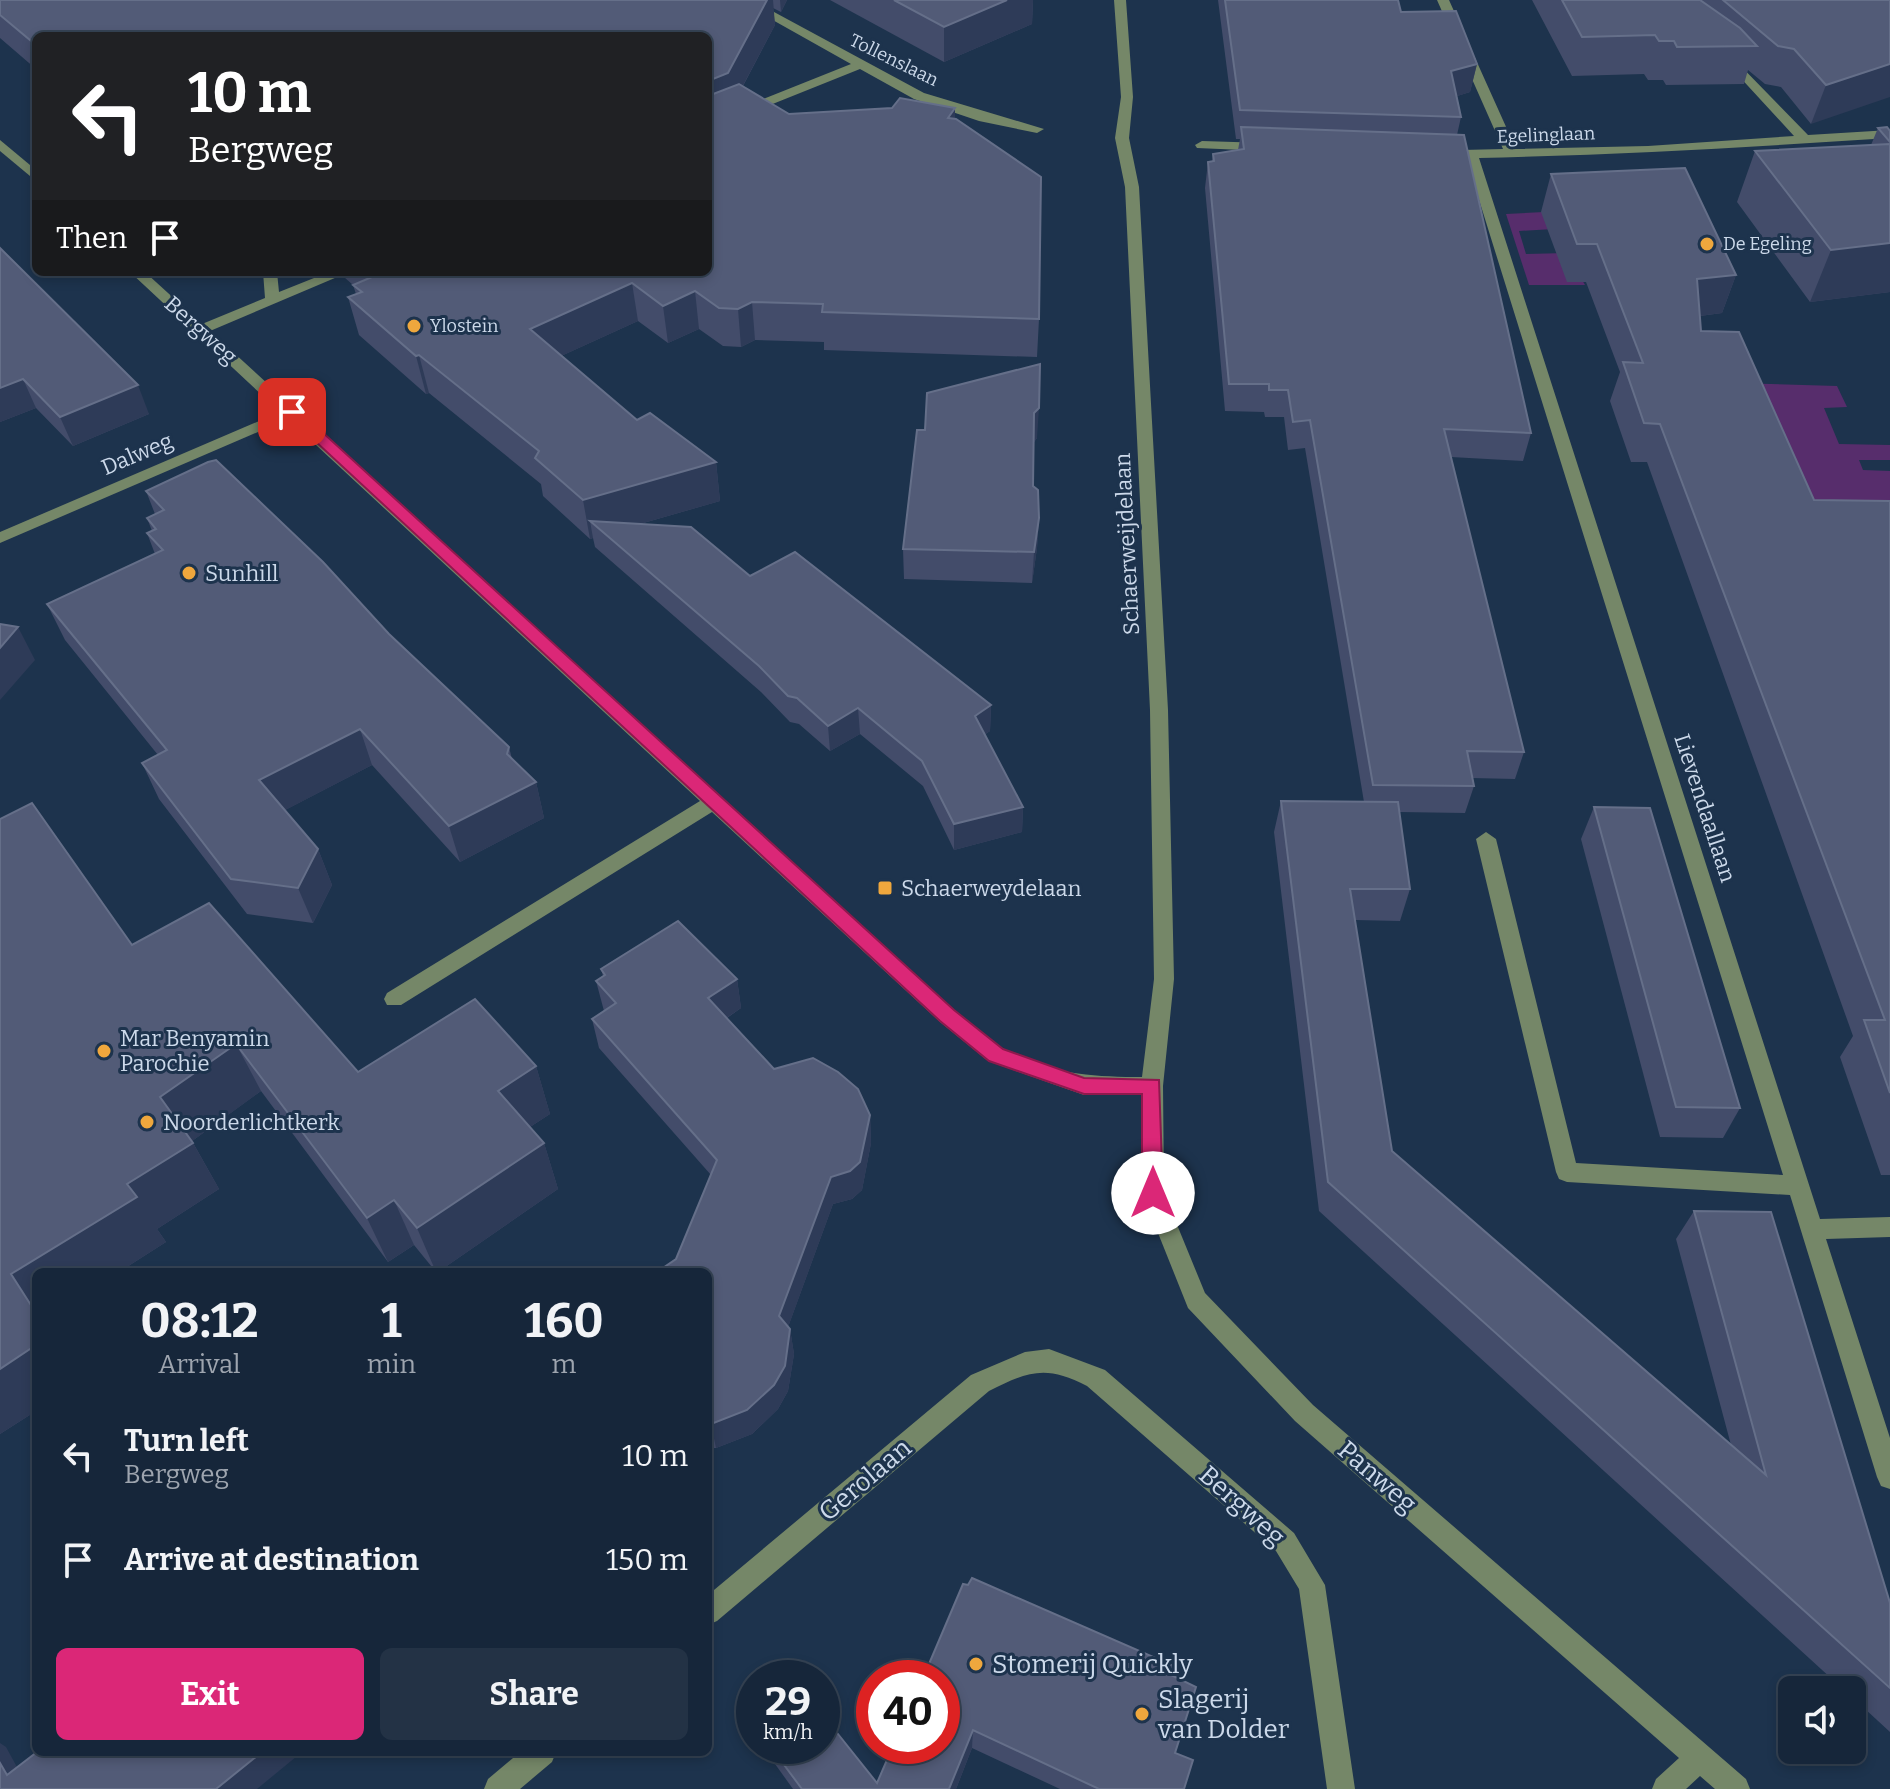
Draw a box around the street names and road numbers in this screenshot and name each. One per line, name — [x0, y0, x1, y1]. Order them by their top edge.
street label: Tollenslaan — [846, 29, 943, 91]
street label: Egelinglaan — [1496, 122, 1596, 148]
street label: Bergweg — [159, 290, 243, 370]
street label: Dalweg — [97, 427, 177, 481]
street label: Schaerweijdelaan — [1109, 452, 1145, 636]
street label: Lievendaallaan — [1668, 730, 1742, 886]
street label: Gerolaan — [812, 1432, 918, 1528]
street label: Panweg — [1331, 1434, 1423, 1520]
street label: Bergweg — [1193, 1459, 1291, 1553]

